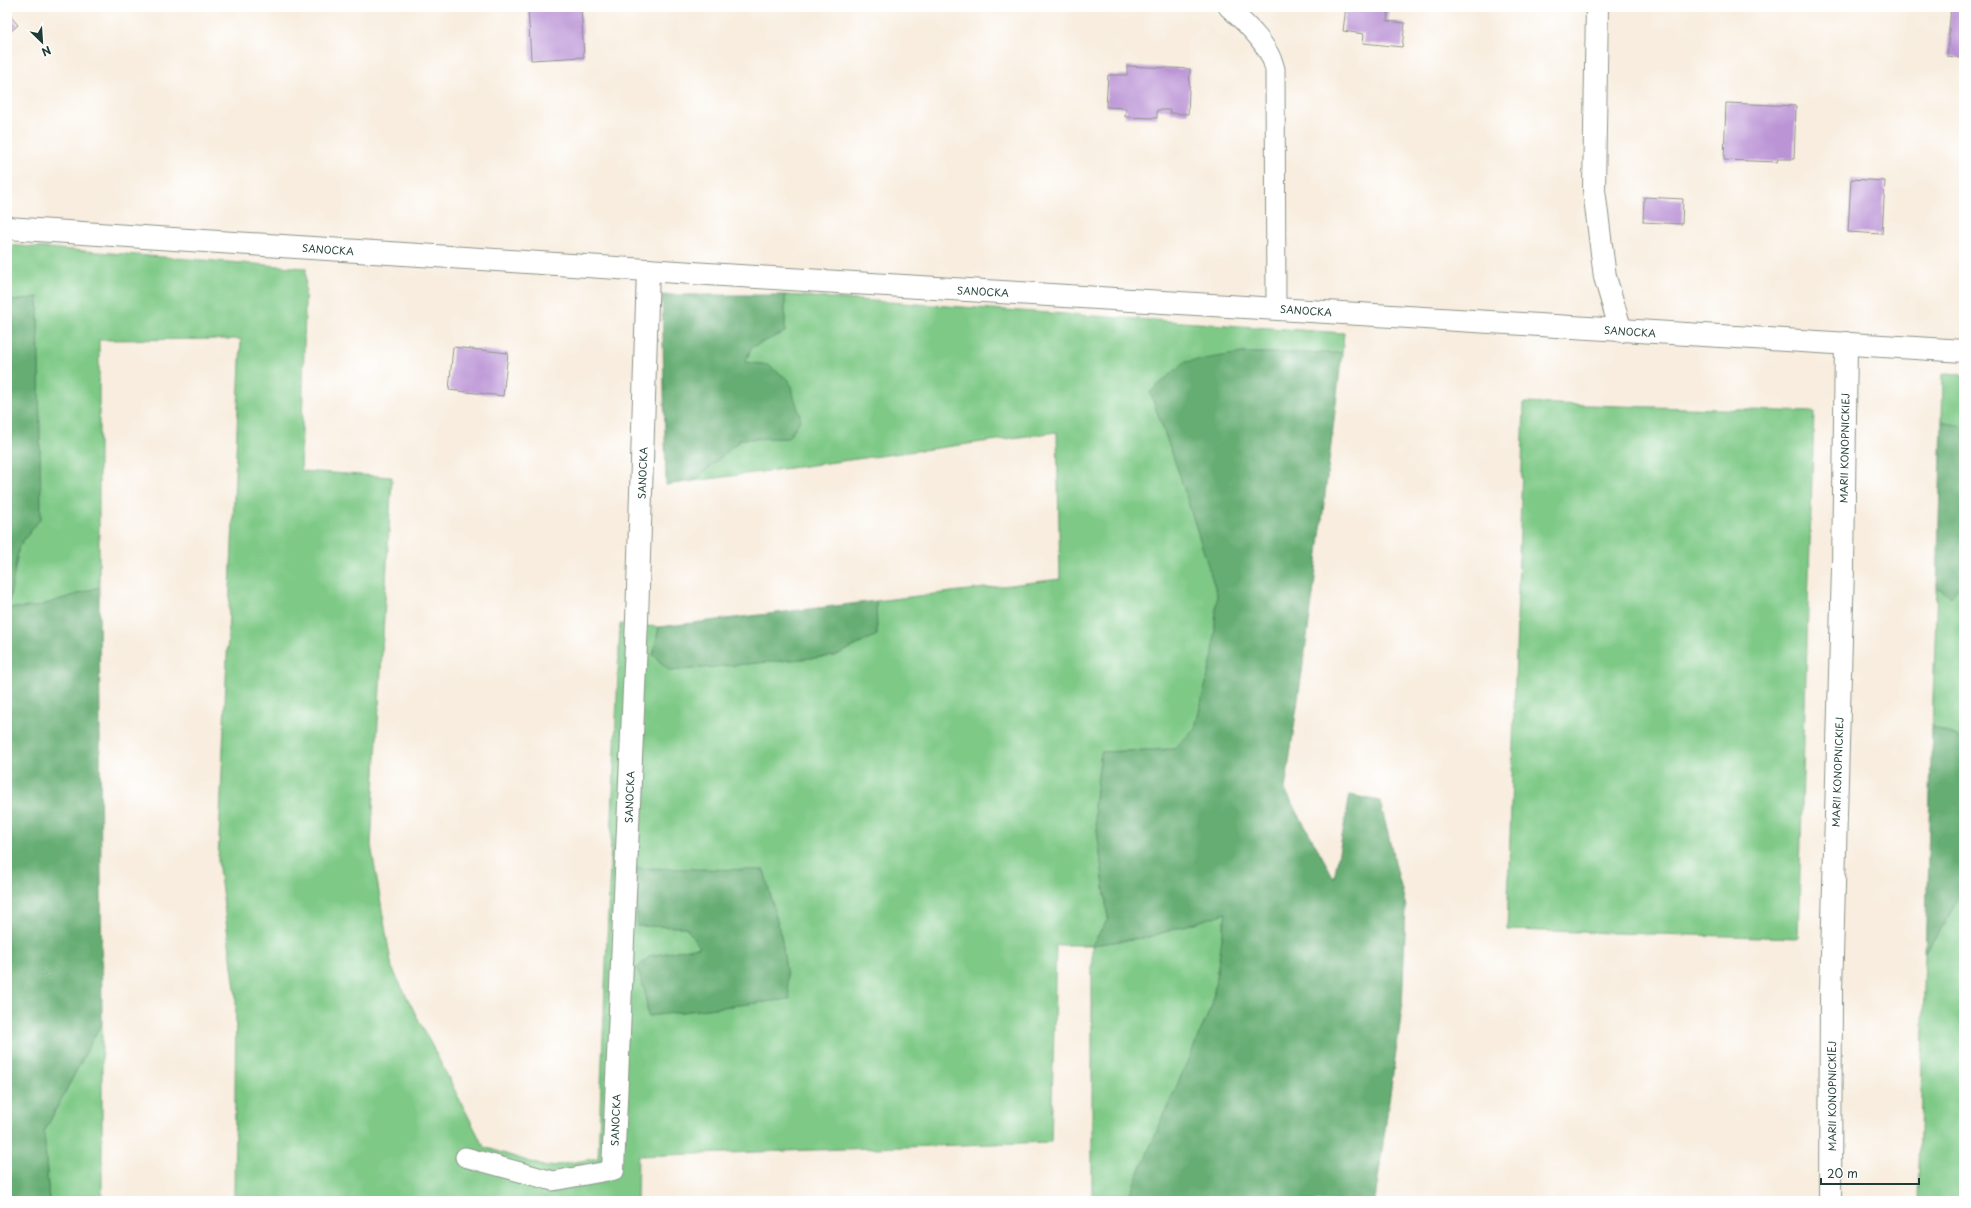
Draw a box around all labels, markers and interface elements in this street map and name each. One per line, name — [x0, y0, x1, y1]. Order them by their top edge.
north arrow — [22, 22, 62, 62]
text: N — [39, 42, 54, 61]
street label: SANOCKA — [302, 240, 355, 258]
street label: SANOCKA — [957, 282, 1010, 300]
street label: SANOCKA — [1280, 301, 1333, 319]
street label: SANOCKA — [1604, 322, 1657, 340]
street label: MARII KONOPNICKIEJ — [1836, 393, 1852, 503]
street label: SANOCKA — [634, 446, 650, 499]
street label: MARII KONOPNICKIEJ — [1828, 717, 1846, 827]
street label: SANOCKA — [621, 770, 637, 823]
street label: MARII KONOPNICKIEJ — [1824, 1041, 1839, 1151]
street label: SANOCKA — [607, 1093, 623, 1146]
scale bar — [1821, 1160, 1919, 1186]
text: 20 m — [1827, 1164, 1858, 1182]

